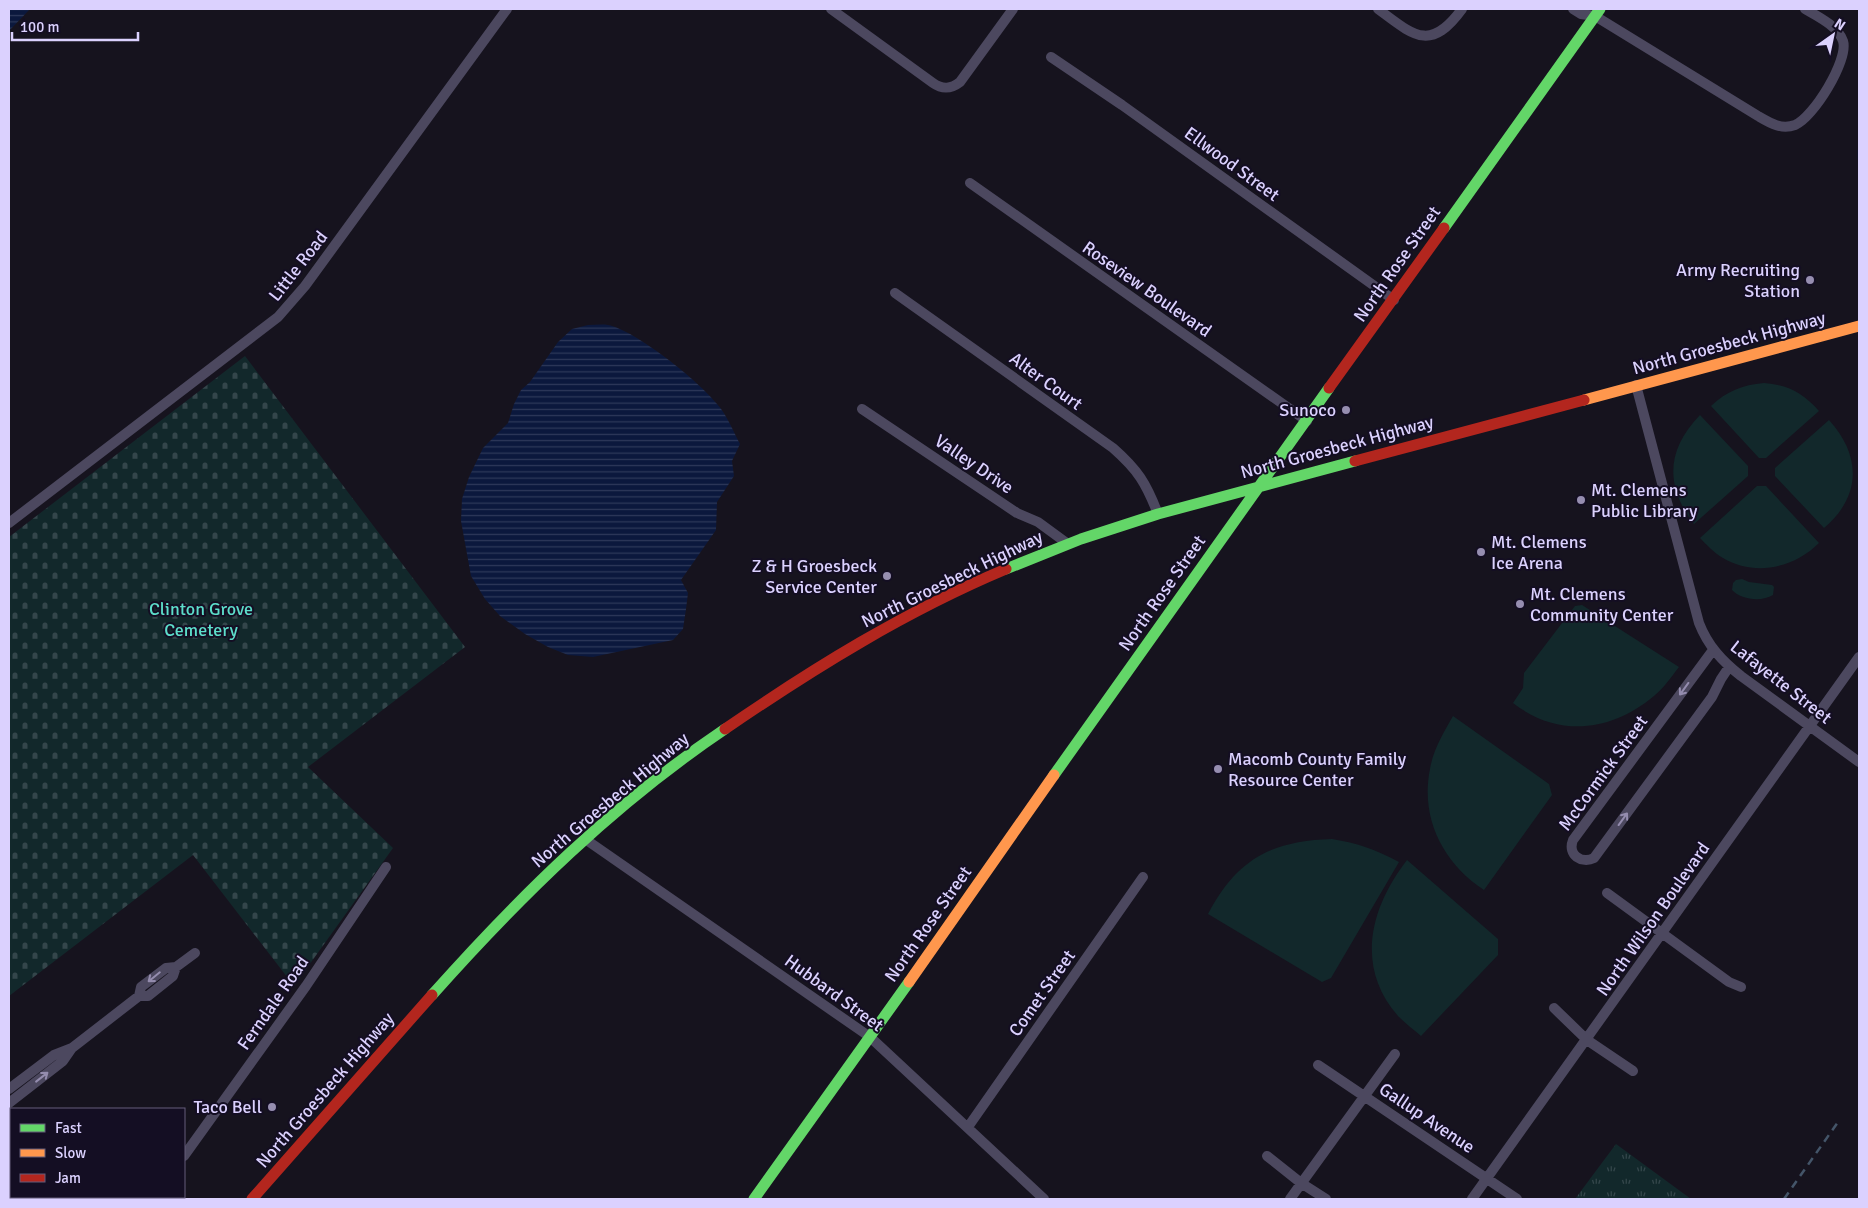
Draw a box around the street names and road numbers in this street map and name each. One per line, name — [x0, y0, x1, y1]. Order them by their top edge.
street label: Ellwood Street — [1180, 122, 1284, 206]
street label: North Rose Street — [1349, 202, 1445, 326]
street label: Little Road — [264, 227, 332, 305]
street label: Roseview Boulevard — [1078, 236, 1216, 342]
street label: North Groesbeck Highway — [1630, 306, 1828, 379]
street label: Alter Court — [1005, 347, 1087, 415]
street label: North Groesbeck Highway — [1238, 410, 1436, 483]
street label: Valley Drive — [930, 430, 1018, 498]
street label: North Groesbeck Highway — [858, 525, 1047, 632]
street label: North Rose Street — [1114, 531, 1210, 655]
street label: Lafayette Street — [1726, 636, 1836, 728]
street label: McCormick Street — [1554, 711, 1652, 835]
street label: North Groesbeck Highway — [527, 727, 694, 872]
street label: North Wilson Boulevard — [1592, 838, 1714, 1000]
street label: North Rose Street — [880, 862, 976, 986]
street label: Comet Street — [1004, 945, 1080, 1041]
street label: Hubbard Street — [780, 950, 888, 1036]
street label: Ferndale Road — [233, 952, 313, 1054]
street label: North Groesbeck Highway — [251, 1007, 399, 1172]
street label: Gallup Avenue — [1375, 1078, 1479, 1158]

